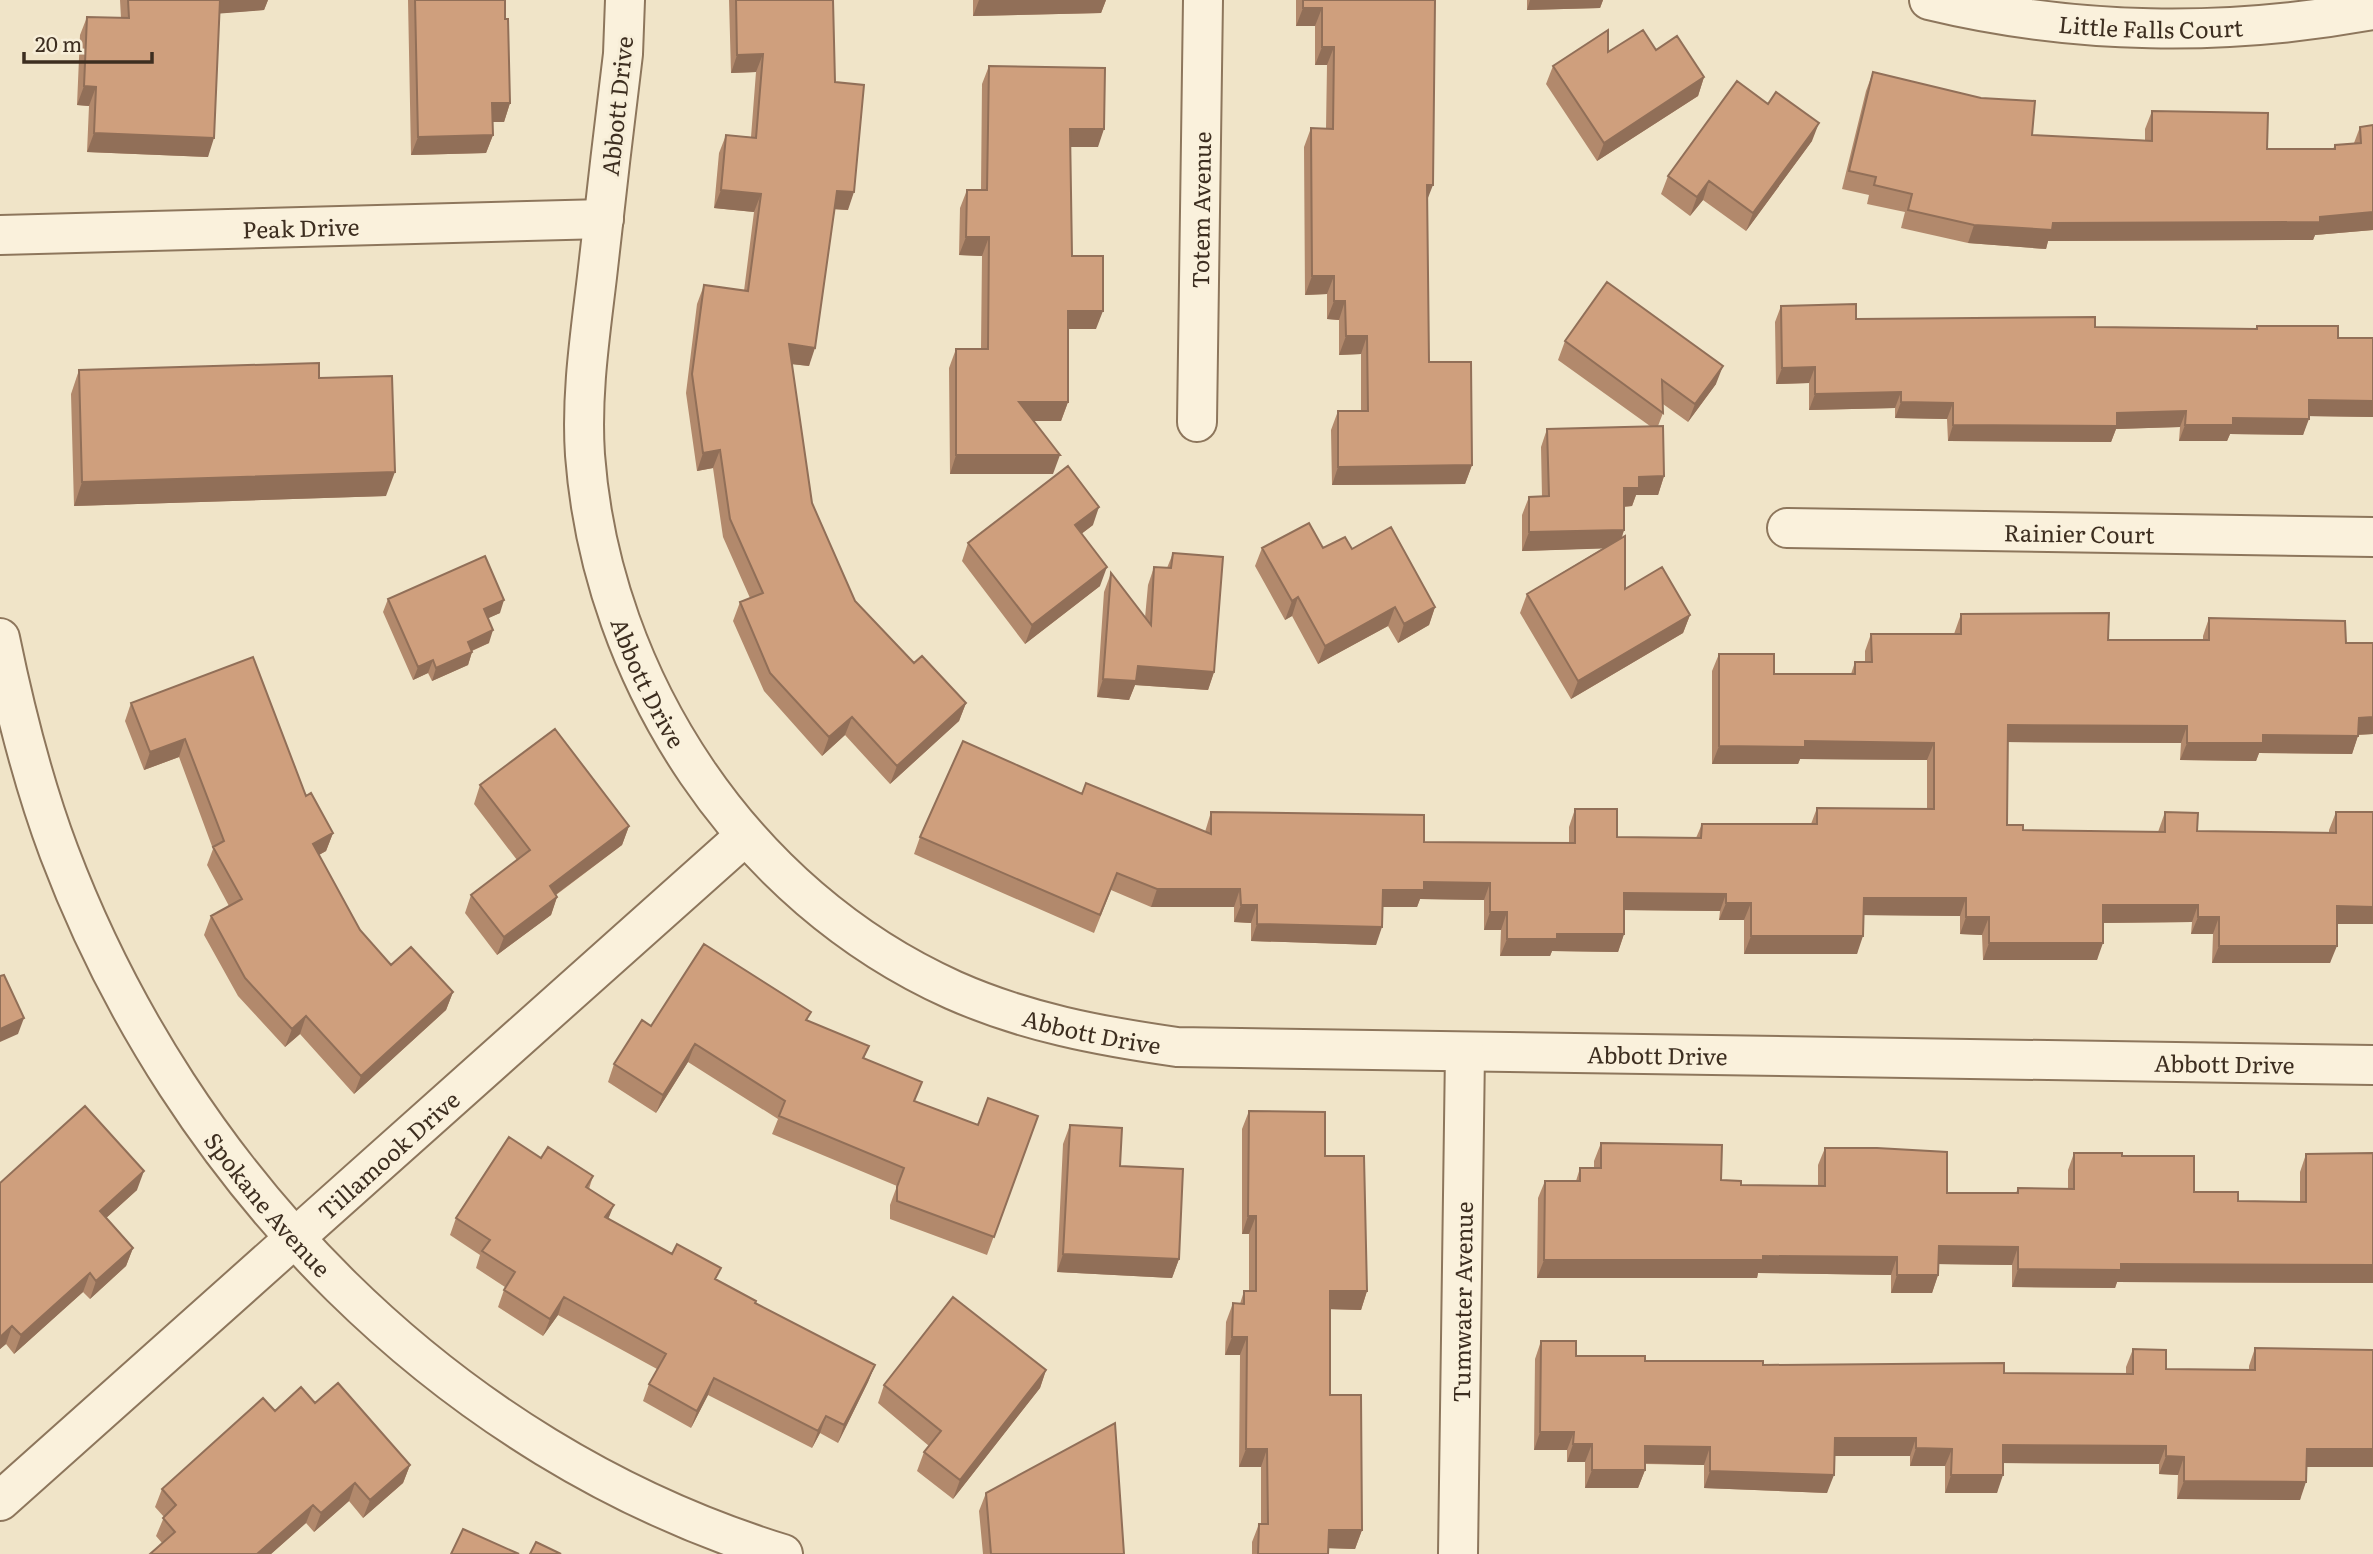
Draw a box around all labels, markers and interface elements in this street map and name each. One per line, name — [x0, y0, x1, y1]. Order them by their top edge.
street label: Little Falls Court — [2057, 6, 2245, 45]
scale bar — [24, 21, 152, 65]
text: 20 m — [35, 27, 82, 58]
street label: Abbott Drive — [592, 34, 640, 178]
street label: Totem Avenue — [1182, 131, 1218, 289]
street label: Peak Drive — [242, 208, 360, 246]
street label: Rainier Court — [2003, 514, 2155, 551]
street label: Abbott Drive — [603, 613, 694, 754]
street label: Abbott Drive — [1019, 1000, 1163, 1061]
street label: Abbott Drive — [1587, 1036, 1728, 1072]
street label: Abbott Drive — [2154, 1045, 2295, 1081]
street label: Tillamook Drive — [309, 1082, 466, 1227]
street label: Spokane Avenue — [197, 1125, 339, 1284]
street label: Tumwater Avenue — [1443, 1201, 1480, 1403]

